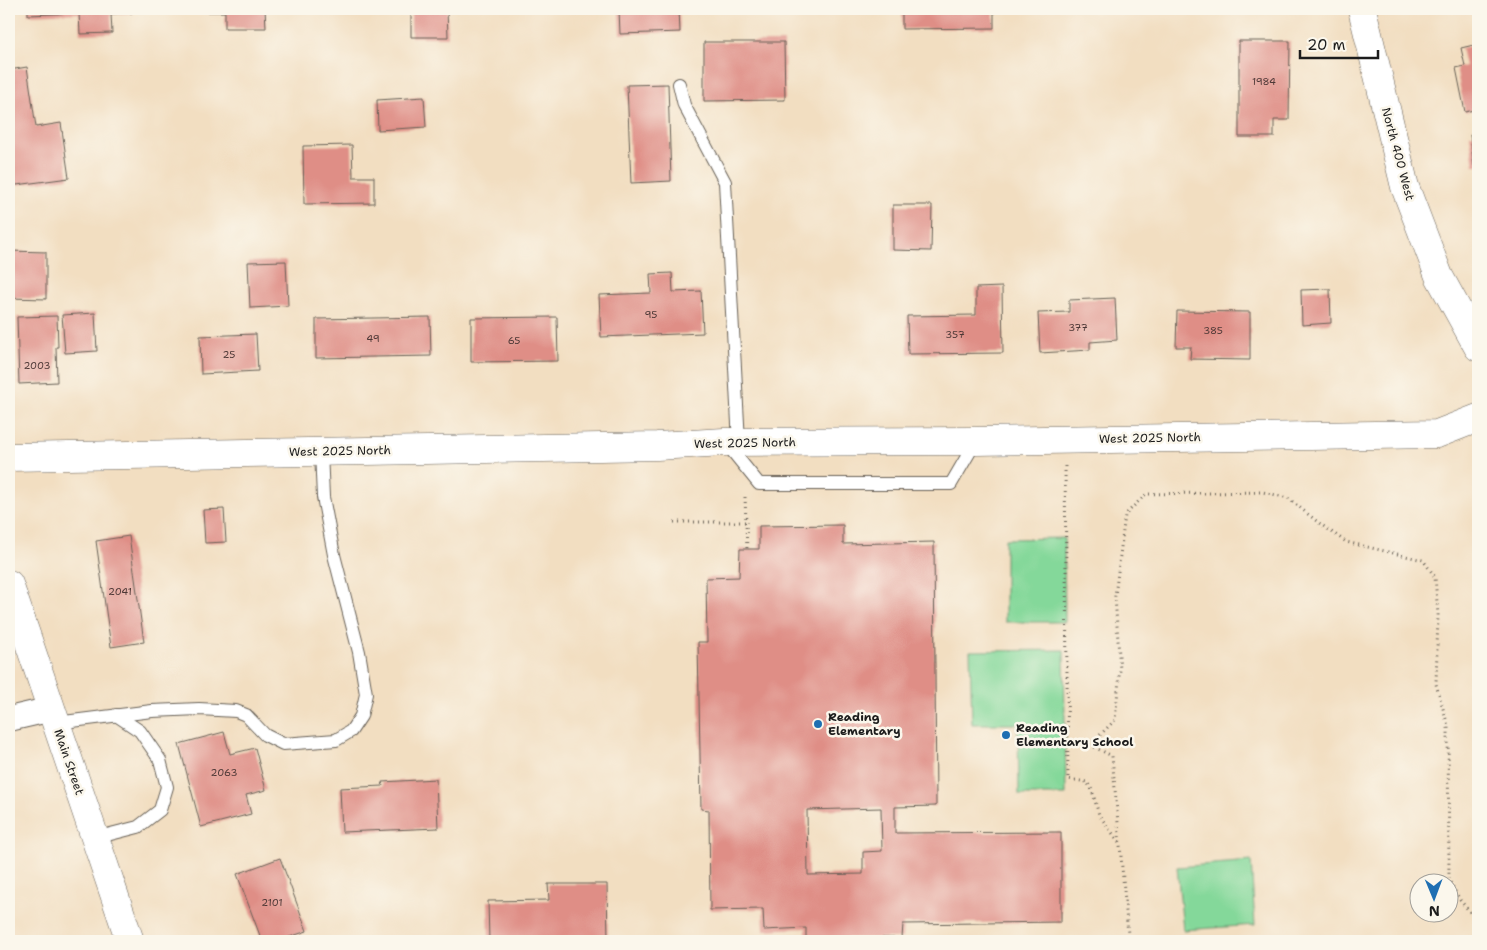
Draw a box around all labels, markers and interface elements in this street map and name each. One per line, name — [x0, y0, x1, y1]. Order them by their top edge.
scale bar — [1300, 28, 1377, 60]
text: 20 m — [1307, 35, 1346, 55]
house number: 1984 — [1252, 75, 1276, 88]
street label: North 400 West — [1378, 106, 1418, 202]
house number: 95 — [645, 308, 657, 321]
house number: 377 — [1068, 321, 1088, 334]
house number: 385 — [1203, 324, 1223, 337]
house number: 357 — [945, 328, 965, 341]
house number: 49 — [366, 332, 380, 345]
house number: 65 — [508, 334, 520, 347]
house number: 25 — [223, 348, 235, 361]
house number: 2003 — [23, 359, 51, 372]
street label: West 2025 North — [1099, 429, 1201, 447]
street label: West 2025 North — [694, 434, 796, 452]
street label: West 2025 North — [289, 442, 391, 460]
house number: 2041 — [108, 585, 132, 598]
place label: Reading Elementary — [828, 709, 901, 739]
marker: Reading Elementary — [812, 718, 824, 730]
place label: Reading Elementary School — [1016, 720, 1133, 750]
street label: Main Street — [50, 727, 88, 797]
marker: Reading Elementary School — [1000, 729, 1012, 741]
house number: 2063 — [211, 766, 237, 779]
north arrow — [1410, 872, 1460, 922]
house number: 2101 — [261, 896, 283, 909]
text: N — [1429, 902, 1440, 920]

